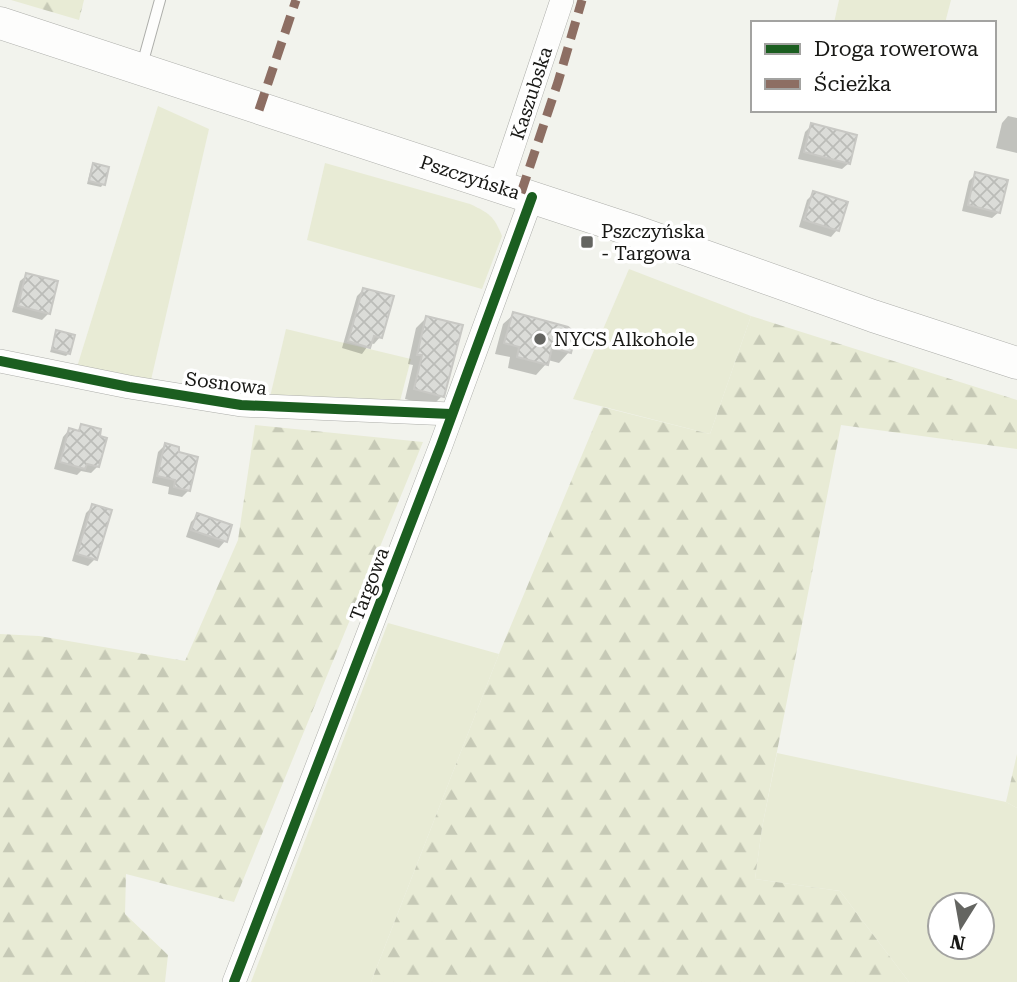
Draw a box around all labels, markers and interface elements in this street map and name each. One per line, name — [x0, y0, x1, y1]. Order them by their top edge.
legend — [751, 21, 996, 112]
text: Droga rowerowa — [814, 37, 979, 61]
street label: Kaszubska — [506, 43, 558, 143]
text: Ścieżka — [814, 71, 892, 96]
street label: Pszczyńska — [417, 151, 523, 205]
place label: Pszczyńska - Targowa — [601, 220, 705, 265]
marker: Pszczyńska - Targowa — [579, 234, 595, 250]
place label: NYCS Alkohole — [554, 328, 695, 351]
marker: NYCS Alkohole — [532, 331, 548, 347]
street label: Sosnowa — [184, 367, 269, 400]
street label: Targowa — [345, 544, 394, 624]
north arrow — [926, 891, 996, 961]
text: N — [948, 929, 967, 955]

